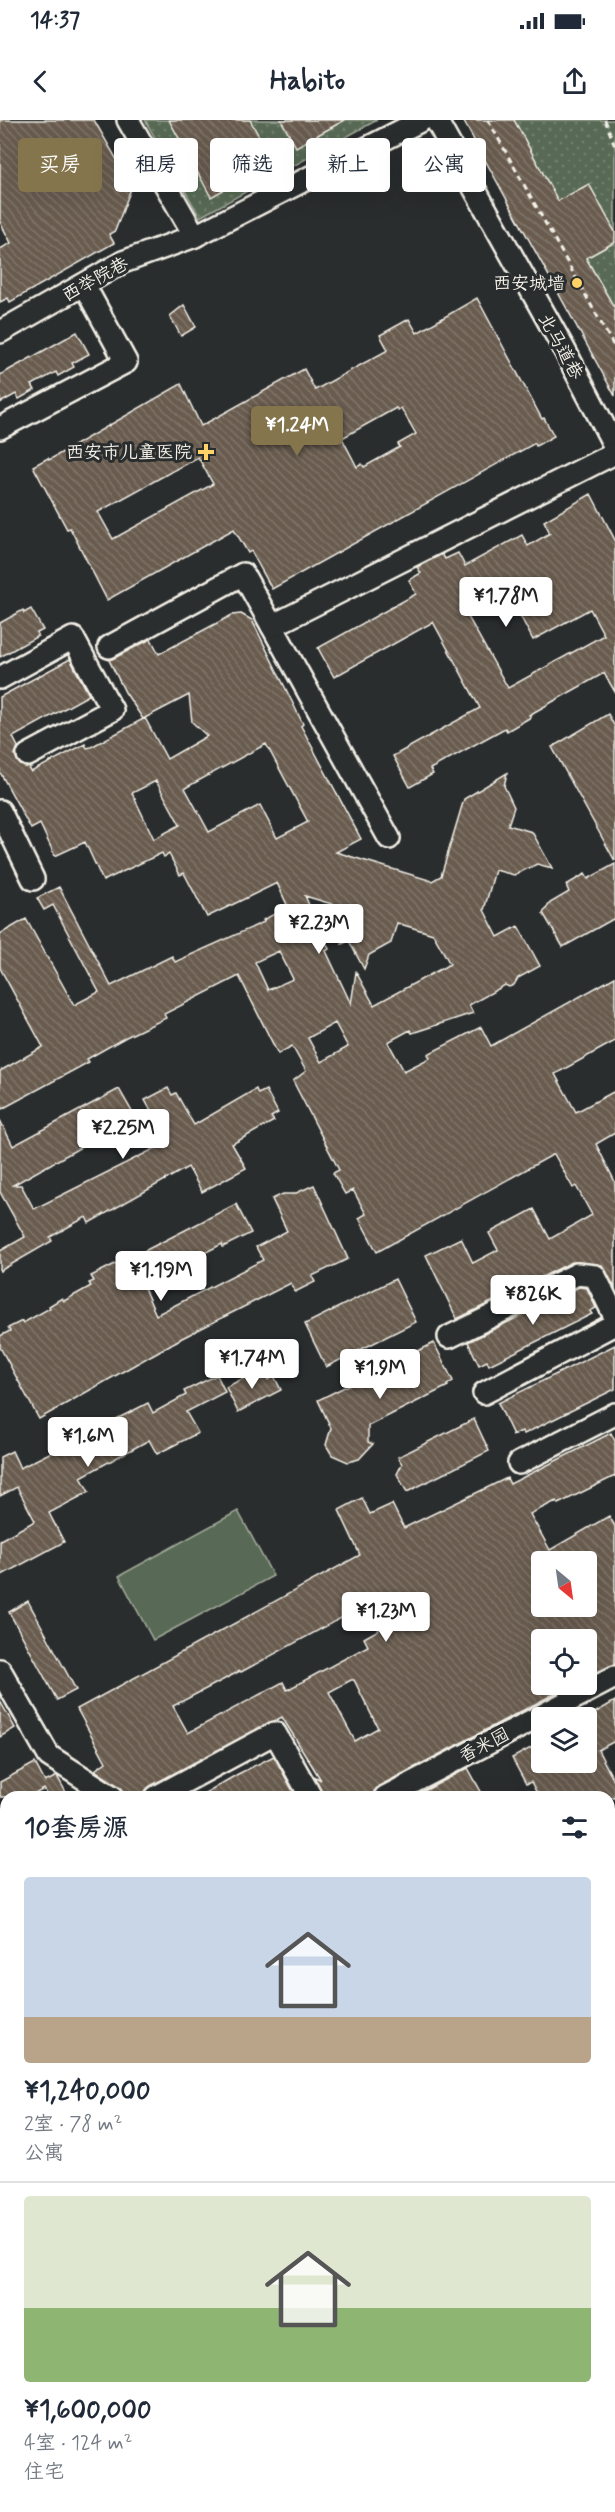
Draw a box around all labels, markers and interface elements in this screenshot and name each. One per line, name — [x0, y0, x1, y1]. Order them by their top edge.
text: 14:37 — [30, 7, 80, 35]
text: Habito — [270, 64, 345, 99]
icon: back — [24, 65, 57, 98]
icon: share — [558, 65, 591, 98]
chip: 买房 — [18, 138, 102, 192]
chip: 租房 — [114, 138, 198, 192]
chip: 筛选 — [210, 138, 294, 192]
chip: 新上 — [306, 138, 390, 192]
chip: 公寓 — [402, 138, 486, 192]
street label: 西举院巷 — [58, 252, 133, 308]
place label: 西安城墙 — [493, 272, 565, 296]
marker: 西安城墙 — [570, 276, 584, 290]
street label: 北马道巷 — [532, 309, 588, 384]
pin: ¥1.24M — [248, 406, 346, 457]
text: ¥1.24M — [265, 412, 329, 439]
place label: 西安市儿童医院 — [66, 441, 192, 465]
marker: 西安市儿童医院 — [197, 443, 215, 461]
pin: ¥1.78M — [457, 577, 555, 628]
text: ¥1.78M — [473, 583, 539, 610]
pin: ¥2.23M — [270, 904, 368, 955]
text: ¥2.23M — [288, 910, 350, 937]
pin: ¥2.25M — [74, 1109, 172, 1160]
text: ¥2.25M — [91, 1115, 155, 1142]
pin: ¥1.19M — [112, 1251, 210, 1302]
text: ¥1.19M — [129, 1257, 193, 1284]
pin: ¥826K — [491, 1275, 575, 1326]
text: ¥826K — [505, 1281, 561, 1308]
pin: ¥1.74M — [203, 1339, 301, 1390]
text: ¥1.74M — [219, 1345, 285, 1372]
pin: ¥1.9M — [338, 1349, 422, 1400]
text: ¥1.9M — [354, 1355, 406, 1382]
pin: ¥1.6M — [46, 1417, 130, 1468]
text: ¥1.6M — [62, 1423, 114, 1450]
north arrow — [531, 1551, 597, 1617]
map controls — [531, 1551, 597, 1773]
pin: ¥1.23M — [337, 1592, 435, 1643]
text: ¥1.23M — [356, 1598, 416, 1625]
button: locate — [531, 1629, 597, 1695]
button: layers — [531, 1707, 597, 1773]
street label: 香米园 — [455, 1723, 514, 1769]
icon: filters — [558, 1811, 591, 1844]
text: 10套房源 — [24, 1812, 129, 1846]
icon: home — [254, 1916, 362, 2024]
text: ¥1,240,000 — [24, 2075, 150, 2109]
text: 2室 · 78 m² — [24, 2111, 122, 2138]
text: 公寓 — [24, 2140, 64, 2167]
icon: home — [254, 2235, 362, 2343]
text: ¥1,600,000 — [24, 2394, 151, 2428]
text: 4室 · 124 m² — [24, 2430, 132, 2457]
text: 住宅 — [24, 2459, 64, 2486]

